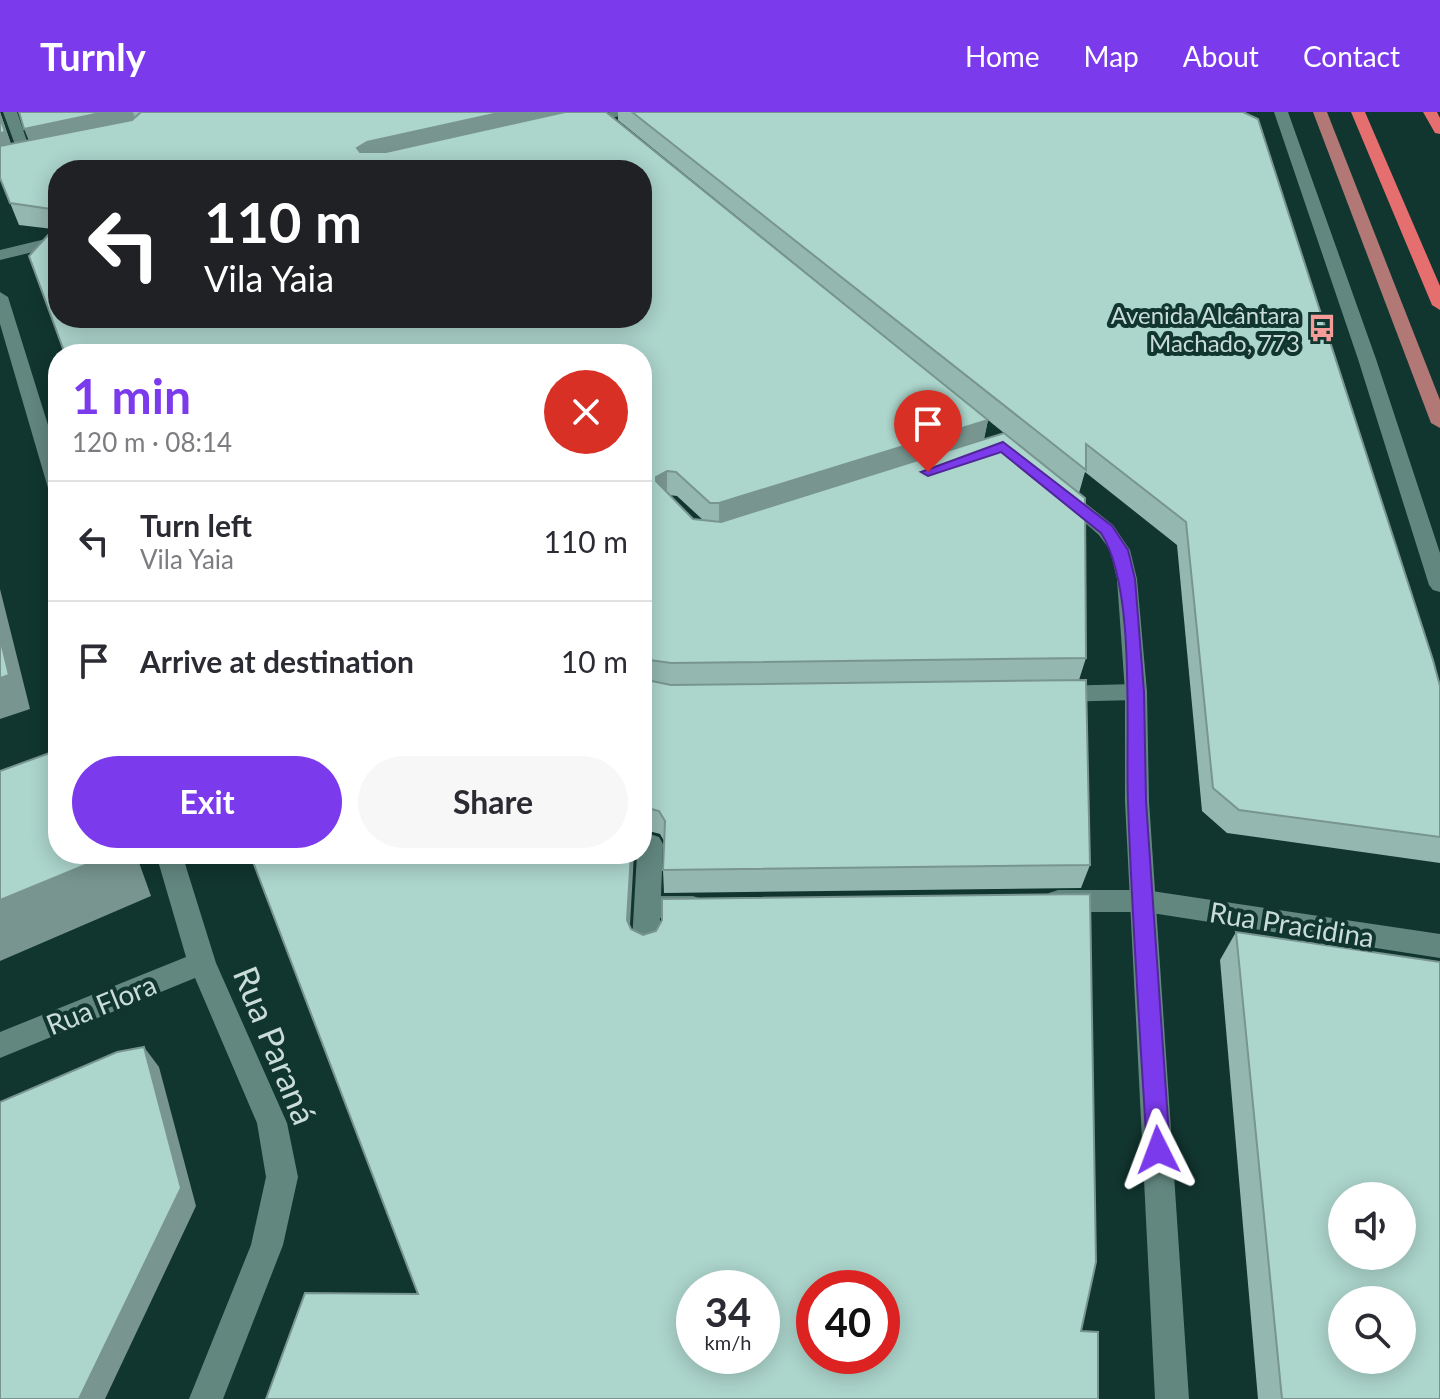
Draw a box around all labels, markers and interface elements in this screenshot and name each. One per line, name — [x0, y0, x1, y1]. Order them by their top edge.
text: Turnly — [40, 33, 146, 79]
text: Home — [965, 39, 1040, 73]
text: Map — [1084, 39, 1139, 73]
text: About — [1183, 39, 1259, 73]
text: Contact — [1303, 39, 1400, 73]
text: 110 m — [204, 188, 362, 255]
icon: left — [72, 192, 176, 296]
text: Vila Yaia — [204, 256, 334, 300]
place label: Avenida Alcântara Machado, 773 — [1111, 300, 1300, 357]
bus stop icon: Avenida Alcântara Machado, 773 — [1307, 313, 1337, 343]
text: 1 min — [72, 367, 191, 424]
button: close — [544, 370, 628, 454]
pin — [894, 390, 962, 472]
icon: arrive — [906, 402, 950, 446]
text: 120 m · 08:14 — [72, 426, 232, 458]
text: Turn left — [140, 507, 252, 543]
icon: left — [72, 519, 116, 563]
text: 110 m — [543, 523, 628, 559]
text: Vila Yaia — [140, 543, 234, 575]
icon: arrive — [72, 639, 116, 683]
text: Arrive at destination — [140, 643, 414, 679]
text: 10 m — [561, 643, 628, 679]
button: Exit — [72, 756, 342, 848]
button: Share — [358, 756, 628, 848]
street label: Rua Pracidina — [1207, 894, 1377, 954]
street label: Rua Paraná — [226, 960, 326, 1130]
street label: Rua Flora — [41, 967, 161, 1041]
position arrow — [1116, 1108, 1200, 1192]
map controls — [1328, 1182, 1416, 1374]
button: sound — [1328, 1182, 1416, 1270]
speed limit sign: 40 — [796, 1270, 900, 1374]
button: search — [1328, 1286, 1416, 1374]
text: 34 — [705, 1288, 751, 1336]
text: km/h — [705, 1330, 751, 1354]

